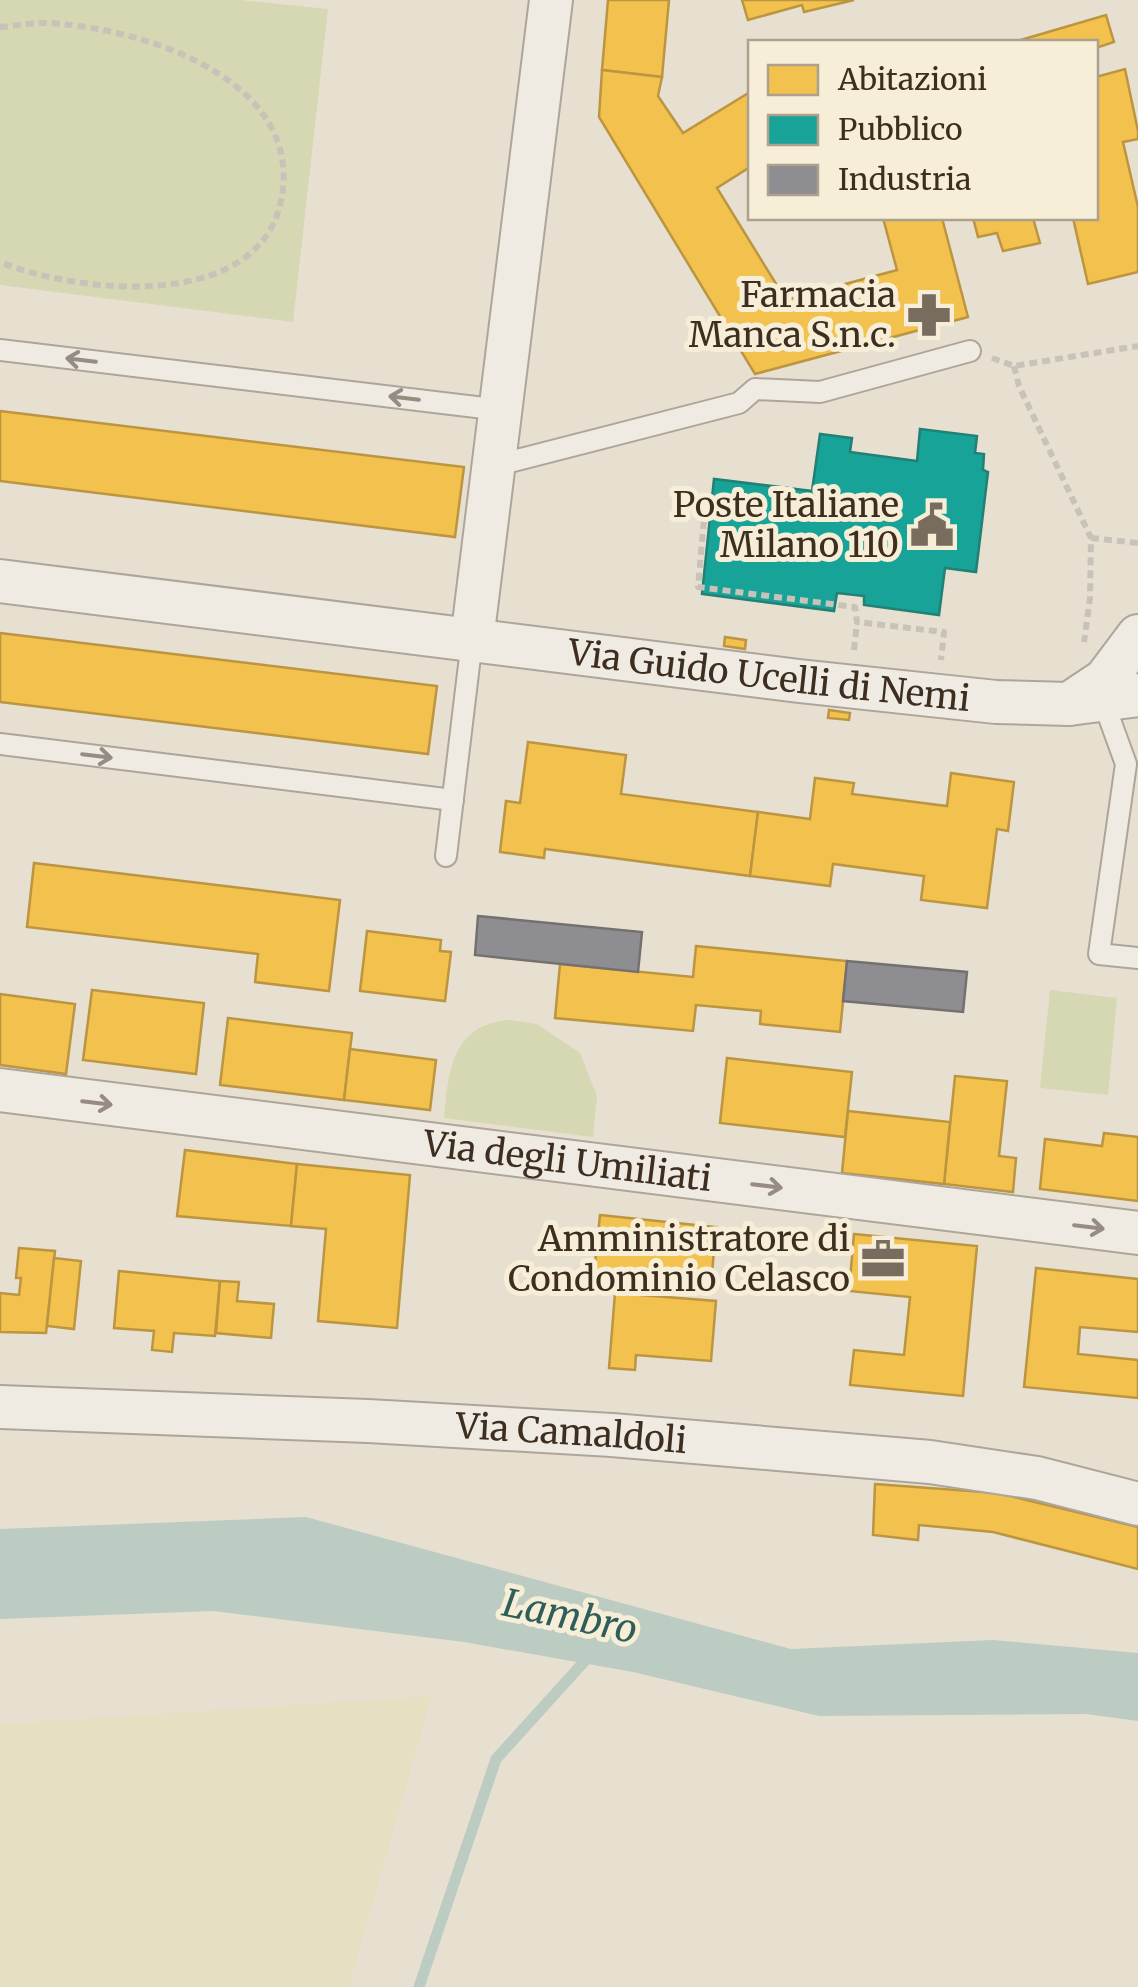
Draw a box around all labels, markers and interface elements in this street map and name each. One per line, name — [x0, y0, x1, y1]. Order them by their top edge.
legend — [748, 40, 1098, 220]
text: Abitazioni — [837, 60, 987, 98]
text: Pubblico — [838, 110, 963, 148]
text: Industria — [838, 160, 971, 198]
place label: Farmacia Manca S.n.c. — [689, 273, 896, 357]
pharmacy icon: Farmacia Manca S.n.c. — [905, 291, 953, 339]
one-way arrow — [66, 350, 98, 369]
one-way arrow — [388, 389, 421, 407]
place label: Poste Italiane Milano 110 — [673, 483, 899, 567]
public building icon: Poste Italiane Milano 110 — [908, 501, 956, 549]
street label: Via Guido Ucelli di Nemi — [565, 630, 972, 721]
one-way arrow — [80, 747, 112, 766]
one-way arrow — [80, 1094, 112, 1112]
street label: Via degli Umiliati — [420, 1121, 714, 1201]
one-way arrow — [750, 1178, 782, 1196]
place label: Amministratore di Condominio Celasco — [508, 1217, 850, 1301]
one-way arrow — [1072, 1218, 1105, 1237]
office icon: Amministratore di Condominio Celasco — [859, 1235, 907, 1283]
street label: Via Camaldoli — [454, 1404, 689, 1463]
water label: Lambro — [498, 1579, 642, 1653]

